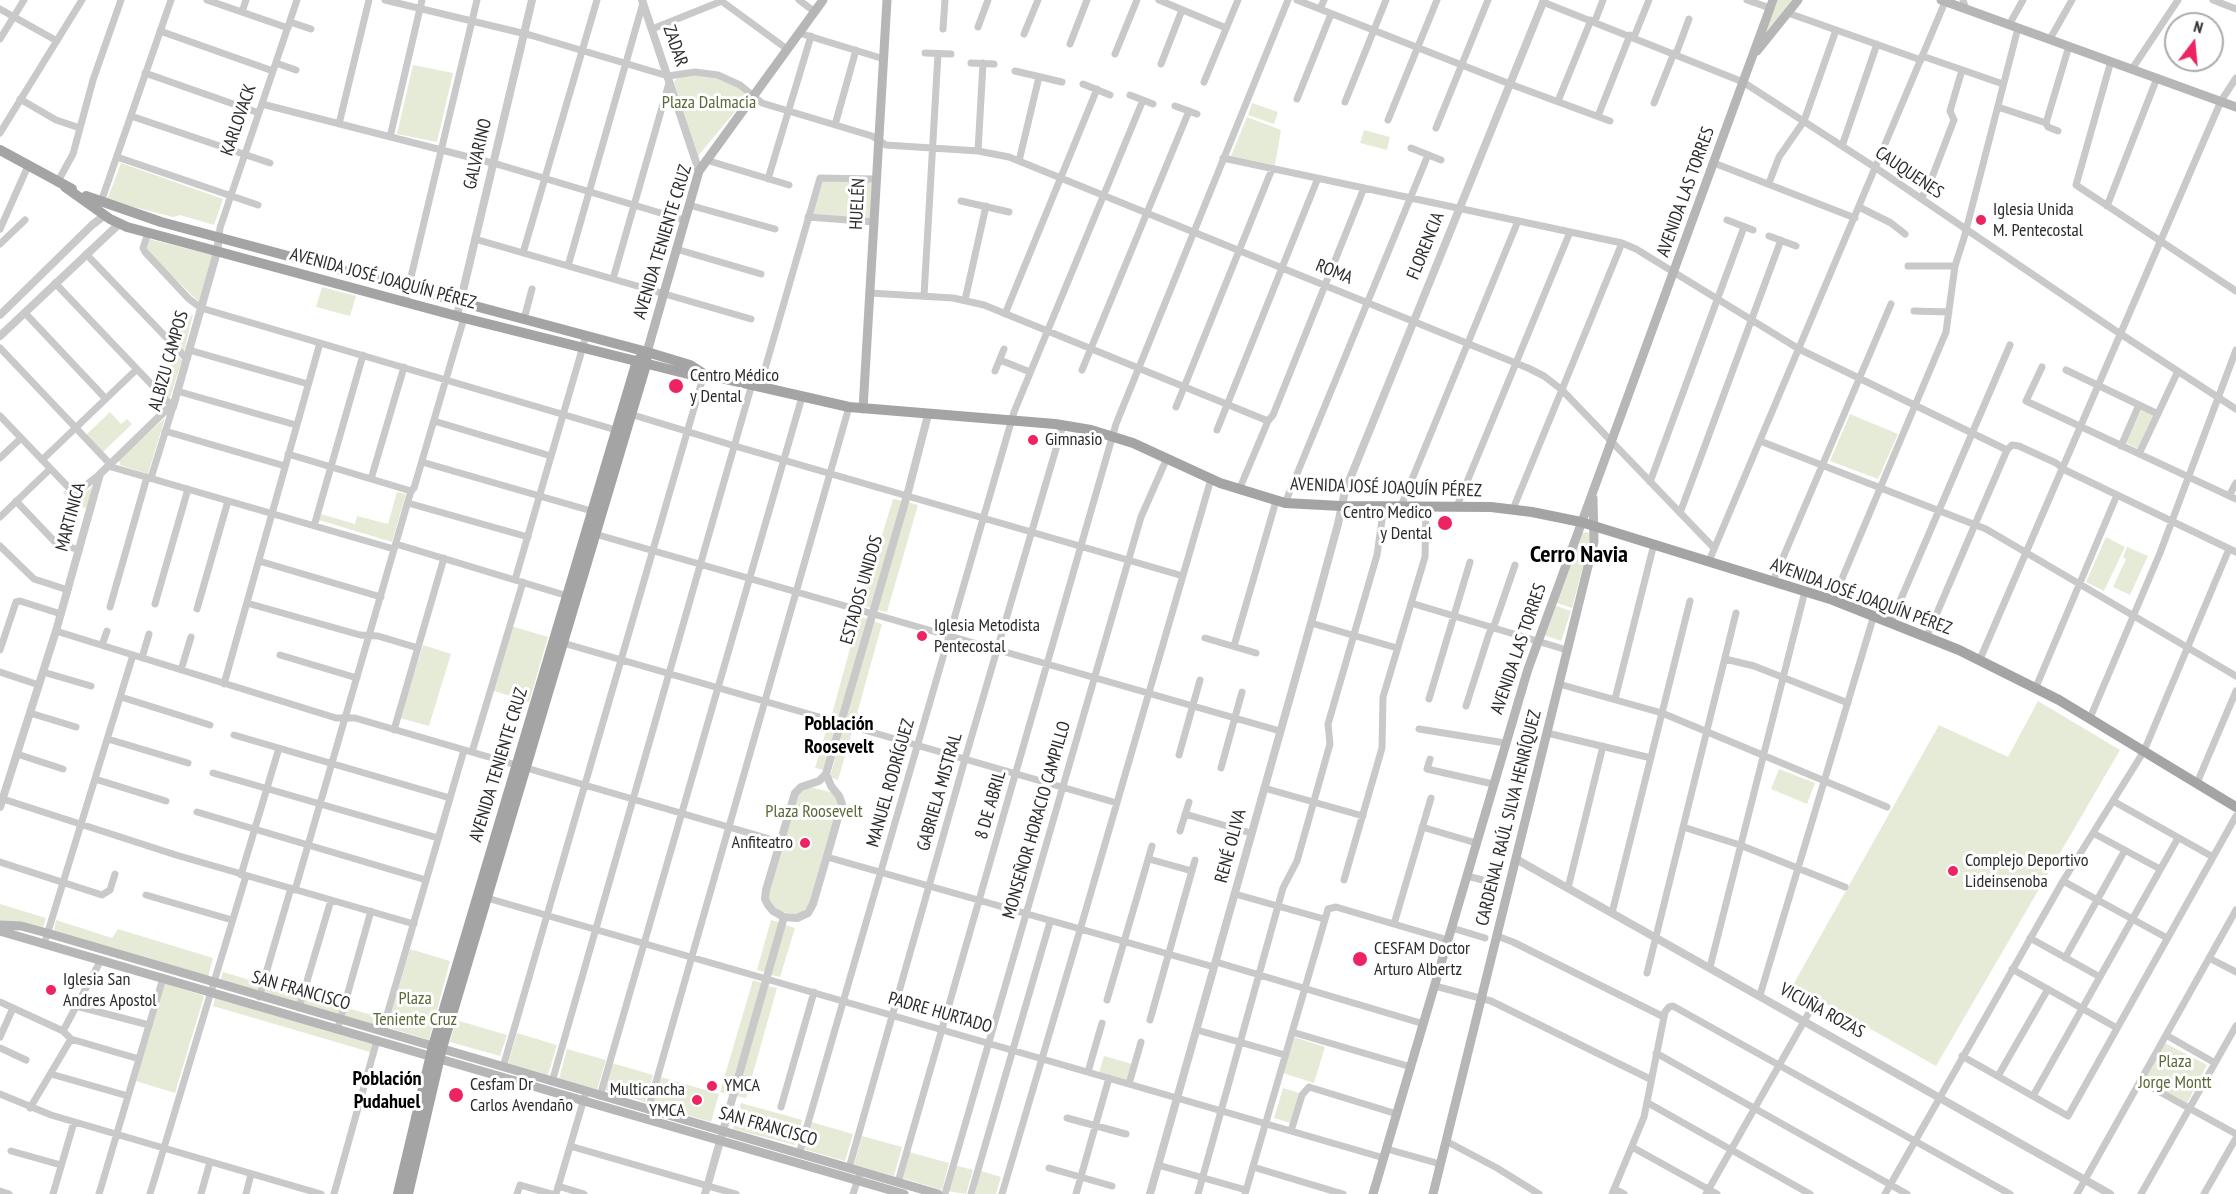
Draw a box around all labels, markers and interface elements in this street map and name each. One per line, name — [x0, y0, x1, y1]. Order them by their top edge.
north arrow — [2164, 12, 2224, 72]
text: N — [2191, 16, 2205, 37]
street label: ZADAR — [658, 22, 692, 70]
street label: KARLOVACK — [217, 81, 261, 159]
park label: Plaza Dalmacia — [662, 92, 756, 114]
street label: GALVARINO — [459, 117, 497, 191]
street label: AVENIDA LAS TORRES — [1652, 124, 1720, 260]
street label: CAUQUENES — [1871, 142, 1947, 204]
street label: AVENIDA TENIENTE CRUZ — [629, 162, 697, 322]
street label: HUELÉN — [846, 178, 870, 230]
place label: Iglesia Unida M. Pentecostal — [1993, 199, 2083, 242]
street label: FLORENCIA — [1403, 209, 1449, 283]
marker: Iglesia Unida M. Pentecostal — [1974, 213, 1988, 227]
street label: AVENIDA JOSÉ JOAQUÍN PÉREZ — [288, 244, 478, 314]
street label: ROMA — [1312, 255, 1356, 289]
street label: ALBIZU CAMPOS — [144, 309, 194, 413]
place label: Centro Médico y Dental — [690, 365, 779, 407]
marker: Centro Médico y Dental — [667, 377, 685, 395]
place label: Gimnasio — [1045, 429, 1102, 451]
marker: Gimnasio — [1026, 433, 1040, 447]
street label: AVENIDA JOSÉ JOAQUÍN PÉREZ — [1290, 474, 1482, 502]
street label: MARTINICA — [51, 480, 91, 554]
place label: Centro Medico y Dental — [1343, 502, 1432, 544]
marker: Centro Medico y Dental — [1436, 514, 1454, 532]
street label: ESTADOS UNIDOS — [836, 533, 888, 647]
district label: Cerro Navia — [1530, 541, 1628, 569]
street label: AVENIDA JOSÉ JOAQUÍN PÉREZ — [1767, 554, 1955, 640]
street label: AVENIDA LAS TORRES — [1487, 581, 1551, 717]
place label: Iglesia Metodista Pentecostal — [934, 615, 1040, 658]
marker: Iglesia Metodista Pentecostal — [915, 629, 929, 643]
street label: AVENIDA TENIENTE CRUZ — [465, 685, 533, 845]
street label: CARDENAL RAÚL SILVA HENRÍQUEZ — [1472, 708, 1546, 928]
district label: Población Roosevelt — [804, 712, 874, 759]
street label: MANUEL RODRÍGUEZ — [862, 716, 920, 850]
street label: MONSEÑOR HORACIO CAMPILLO — [998, 719, 1076, 921]
street label: GABRIELA MISTRAL — [913, 730, 967, 854]
street label: 8 DE ABRIL — [971, 768, 1011, 842]
park label: Plaza Roosevelt — [765, 801, 863, 823]
street label: RENÉ OLIVA — [1211, 807, 1251, 885]
place label: Anfiteatro — [732, 832, 793, 854]
marker: Anfiteatro — [798, 836, 812, 850]
place label: Complejo Deportivo Lideinsenoba — [1965, 850, 2089, 892]
marker: Complejo Deportivo Lideinsenoba — [1946, 864, 1960, 878]
place label: CESFAM Doctor Arturo Albertz — [1374, 938, 1470, 980]
marker: CESFAM Doctor Arturo Albertz — [1351, 950, 1369, 968]
street label: SAN FRANCISCO — [249, 967, 353, 1015]
place label: Iglesia San Andres Apostol — [63, 969, 156, 1012]
street label: VICUÑA ROZAS — [1776, 979, 1868, 1043]
marker: Iglesia San Andres Apostol — [44, 983, 58, 997]
park label: Plaza Teniente Cruz — [373, 988, 457, 1030]
street label: PADRE HURTADO — [886, 988, 994, 1038]
park label: Plaza Jorge Montt — [2138, 1051, 2212, 1094]
district label: Población Pudahuel — [352, 1067, 422, 1114]
place label: Cesfam Dr Carlos Avendaño — [470, 1074, 573, 1116]
place label: YMCA — [724, 1075, 760, 1097]
place label: Multicancha YMCA — [610, 1079, 685, 1122]
marker: YMCA — [705, 1079, 719, 1093]
marker: Cesfam Dr Carlos Avendaño — [447, 1086, 465, 1104]
marker: Multicancha YMCA — [690, 1093, 704, 1107]
street label: SAN FRANCISCO — [716, 1103, 820, 1151]

